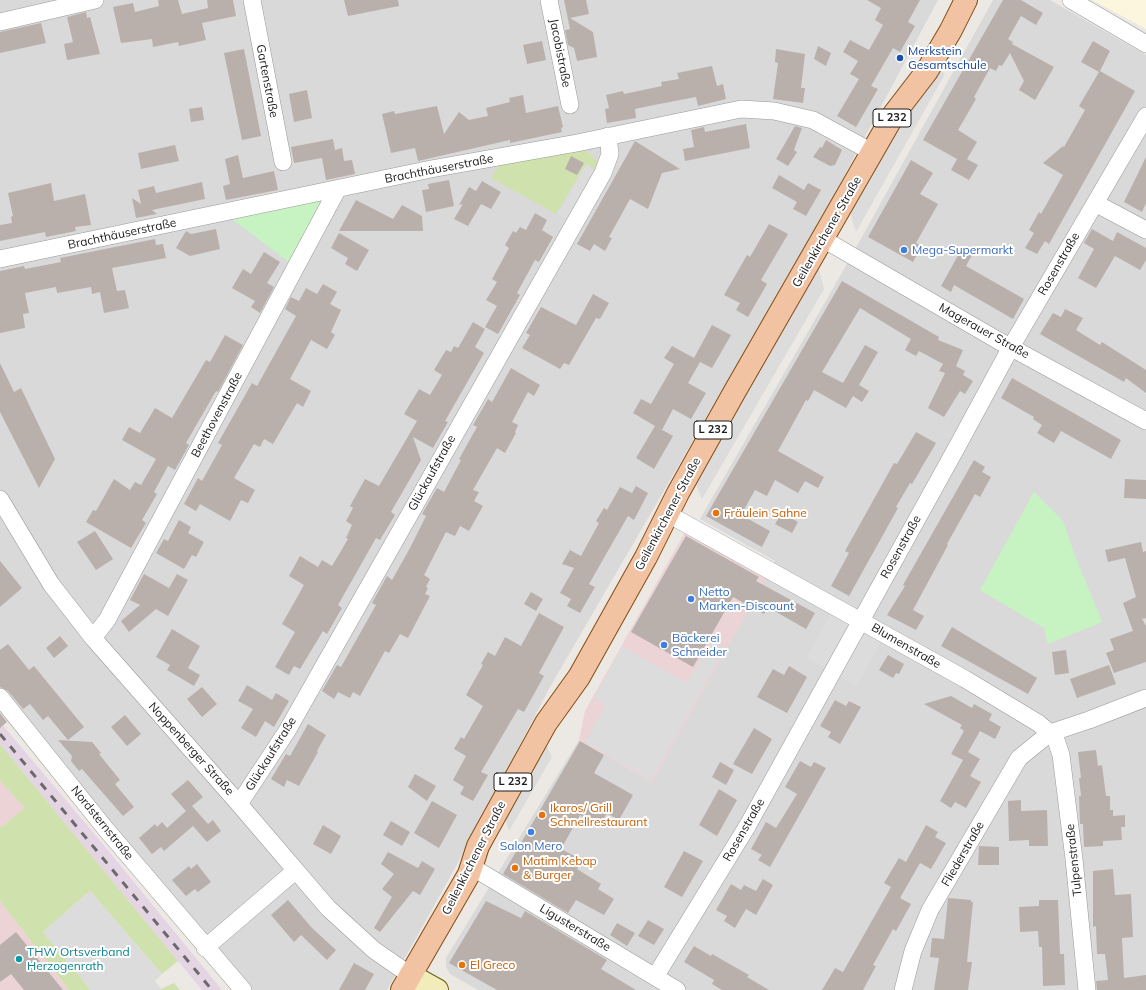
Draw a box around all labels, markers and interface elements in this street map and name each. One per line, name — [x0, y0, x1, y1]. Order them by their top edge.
street label: Jacobistraße — [546, 17, 574, 89]
street label: Gartenstraße — [253, 43, 281, 119]
place label: Merkstein Gesamtschule — [908, 44, 986, 72]
marker: Merkstein Gesamtschule — [895, 53, 905, 63]
road number: L 232 — [873, 109, 911, 127]
street label: Brachthäuserstraße — [383, 151, 495, 187]
street label: Geilenkirchener Straße — [789, 174, 865, 290]
street label: Brachthäuserstraße — [66, 215, 178, 253]
street label: Rosenstraße — [1035, 230, 1083, 298]
place label: Mega-Supermarkt — [912, 243, 1013, 257]
marker: Mega-Supermarkt — [899, 245, 909, 255]
street label: Magerauer Straße — [936, 300, 1032, 362]
street label: Beethovenstraße — [188, 370, 246, 460]
road number: L 232 — [694, 421, 732, 439]
street label: Glückaufstraße — [405, 433, 459, 513]
street label: Geilenkirchener Straße — [632, 455, 704, 573]
place label: Fräulein Sahne — [724, 506, 807, 520]
marker: Fräulein Sahne — [711, 508, 721, 518]
street label: Rosenstraße — [878, 513, 924, 581]
place label: Netto Marken-Discount — [699, 585, 794, 613]
marker: Netto Marken-Discount — [686, 594, 696, 604]
street label: Blumenstraße — [869, 620, 943, 672]
place label: Bäckerei Schneider — [672, 631, 727, 659]
marker: Bäckerei Schneider — [659, 640, 669, 650]
street label: Noppenberger Straße — [145, 699, 237, 799]
street label: Glückaufstraße — [243, 714, 299, 794]
road number: L 232 — [494, 773, 532, 791]
street label: Nordsternstraße — [68, 783, 136, 863]
street label: Rosenstraße — [720, 796, 768, 864]
street label: Geilenkirchener Straße — [439, 799, 509, 917]
place label: Ikaros/ Grill Schnellrestaurant — [550, 801, 647, 829]
marker: Ikaros/ Grill Schnellrestaurant — [537, 810, 547, 820]
street label: Fliederstraße — [939, 819, 987, 889]
street label: Tulpenstraße — [1063, 823, 1085, 897]
marker: Salon Mero — [526, 827, 536, 837]
place label: Salon Mero — [500, 839, 562, 853]
place label: Matim Kebap & Burger — [523, 854, 597, 882]
marker: Matim Kebap & Burger — [510, 863, 520, 873]
street label: Ligusterstraße — [537, 901, 613, 955]
place label: THW Ortsverband Herzogenrath — [27, 945, 130, 973]
marker: THW Ortsverband Herzogenrath — [14, 954, 24, 964]
place label: El Greco — [470, 958, 515, 972]
marker: El Greco — [457, 960, 467, 970]

